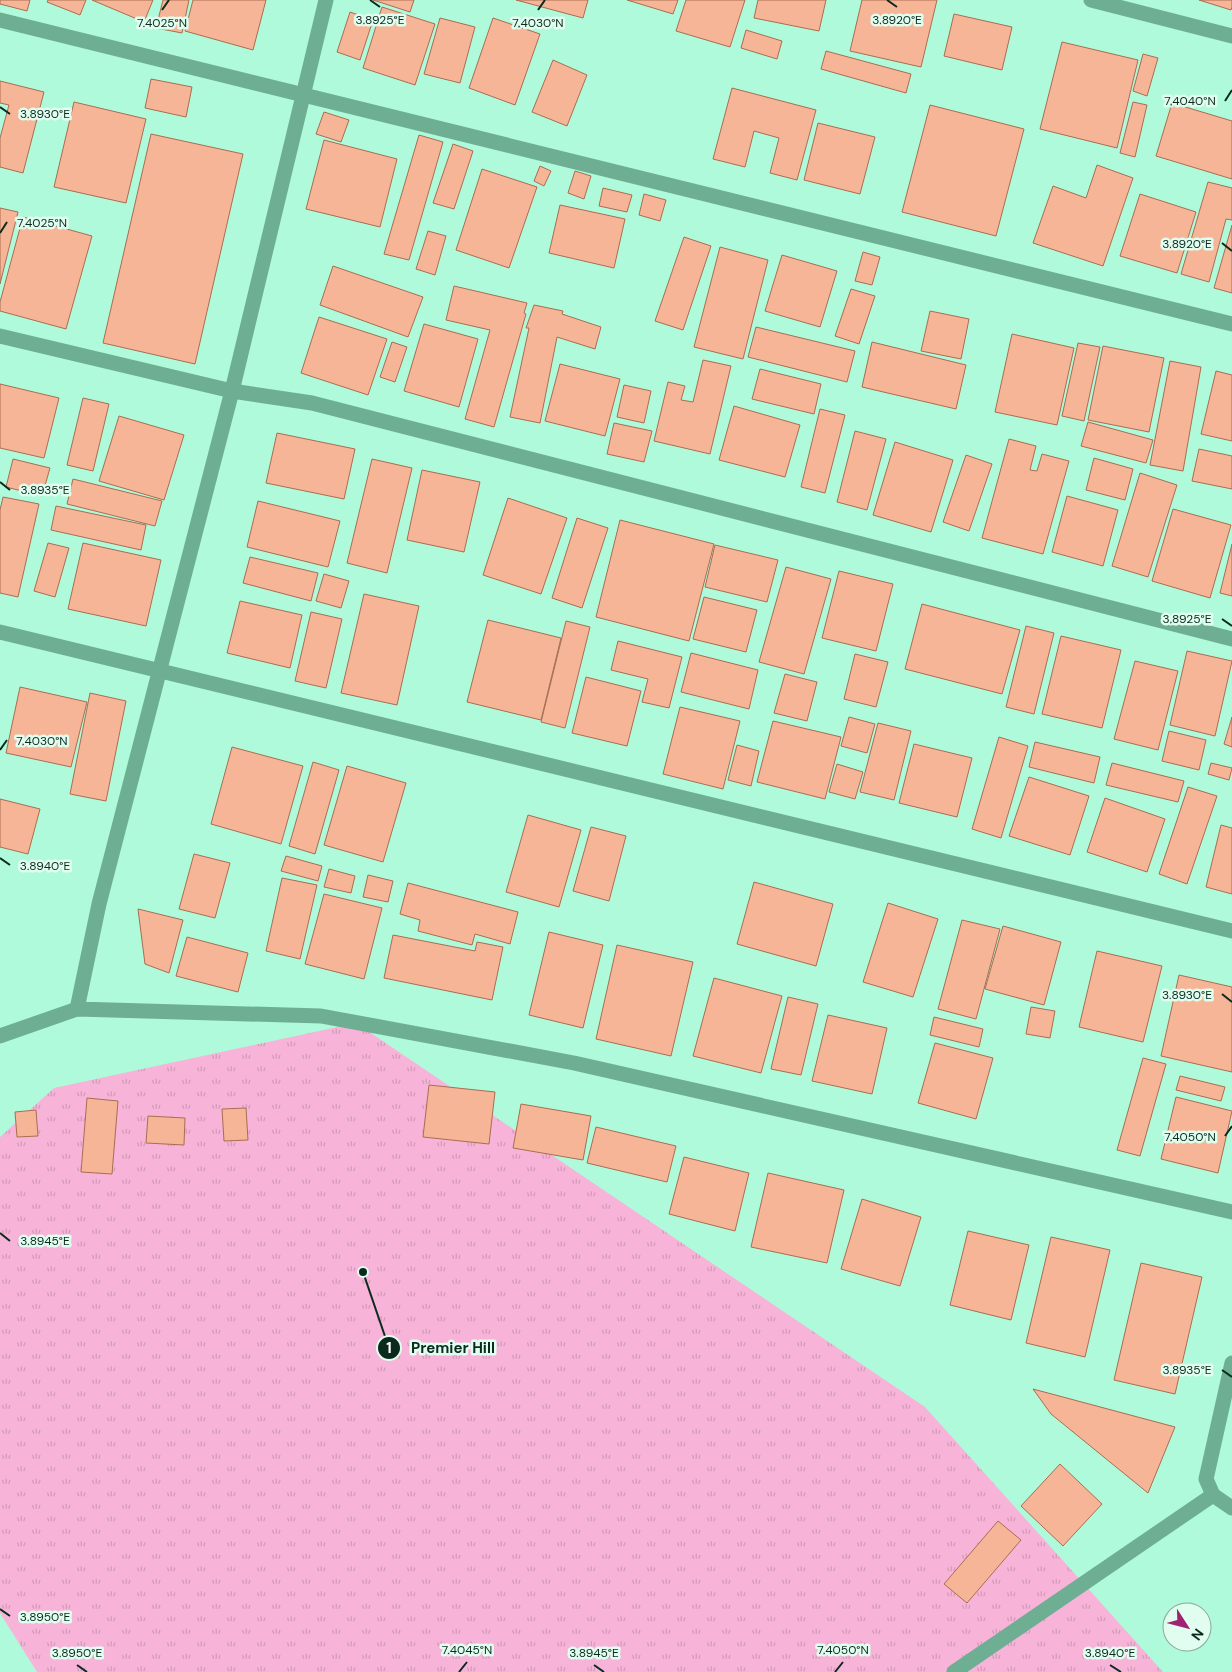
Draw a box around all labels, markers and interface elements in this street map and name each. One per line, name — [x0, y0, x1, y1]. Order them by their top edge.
text: 3.8925°E — [356, 12, 405, 28]
text: 3.8920°E — [872, 12, 922, 28]
text: 7.4025°N — [137, 15, 187, 31]
text: 7.4030°N — [512, 15, 564, 31]
text: 7.4040°N — [1164, 93, 1216, 109]
text: 3.8930°E — [20, 106, 70, 122]
text: 7.4025°N — [17, 215, 67, 231]
text: 3.8920°E — [1162, 236, 1212, 252]
text: 3.8935°E — [20, 482, 70, 498]
text: 3.8925°E — [1163, 611, 1212, 627]
text: 7.4030°N — [16, 733, 68, 749]
text: 3.8940°E — [20, 858, 70, 874]
text: 3.8930°E — [1162, 987, 1212, 1003]
text: 7.4050°N — [1164, 1129, 1216, 1145]
text: 3.8945°E — [20, 1233, 70, 1249]
callout: Premier Hill — [376, 1333, 505, 1363]
text: 1 — [386, 1338, 392, 1358]
text: Premier Hill — [411, 1338, 495, 1358]
text: 3.8935°E — [1162, 1362, 1212, 1378]
north arrow — [1162, 1602, 1212, 1652]
text: 3.8950°E — [20, 1609, 70, 1625]
text: N — [1187, 1625, 1208, 1644]
text: 7.4045°N — [442, 1642, 492, 1658]
text: 7.4050°N — [817, 1642, 869, 1658]
text: 3.8950°E — [52, 1645, 102, 1661]
text: 3.8945°E — [569, 1645, 619, 1661]
text: 3.8940°E — [1085, 1645, 1135, 1661]

